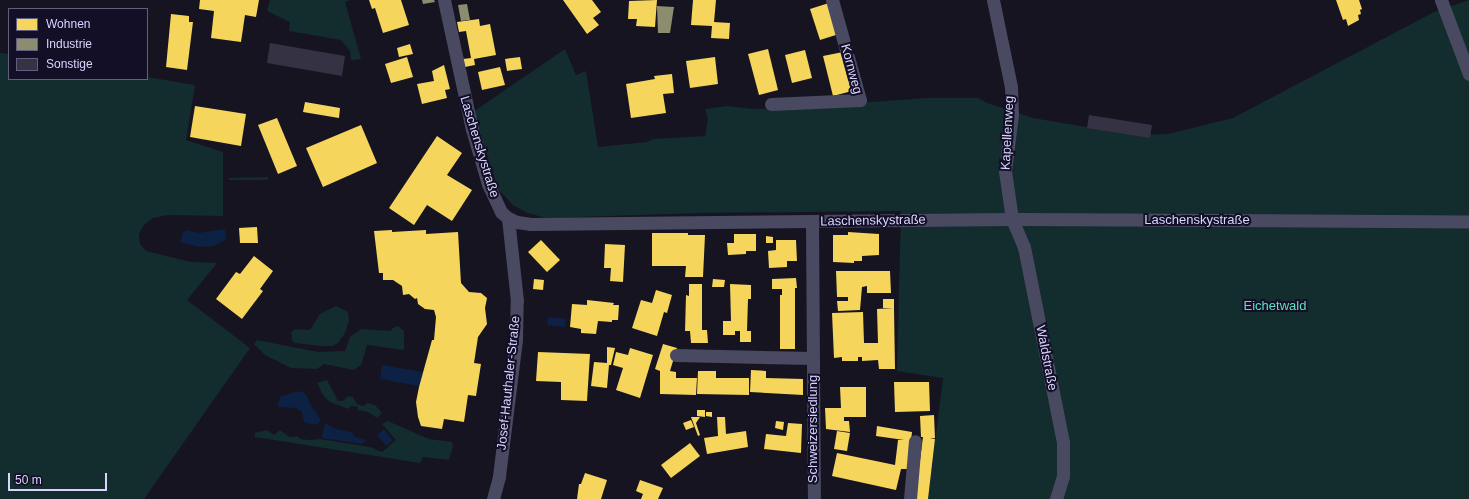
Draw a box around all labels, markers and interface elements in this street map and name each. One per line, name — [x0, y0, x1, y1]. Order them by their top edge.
legend — [8, 8, 148, 80]
text: Wohnen — [46, 17, 90, 31]
text: Industrie — [46, 37, 92, 51]
street label: Kornweg — [837, 42, 865, 96]
text: Sonstige — [46, 57, 93, 71]
street label: Laschenskystraße — [456, 94, 502, 200]
street label: Kapellenweg — [998, 95, 1018, 171]
street label: Laschenskystraße — [820, 212, 926, 230]
street label: Laschenskystraße — [1144, 212, 1250, 228]
park label: Eichetwald — [1244, 298, 1306, 314]
street label: Josef-Hauthaler-Straße — [494, 315, 524, 451]
street label: Waldstraße — [1032, 324, 1060, 392]
street label: Schweizersiedlung — [805, 375, 821, 483]
scale bar — [10, 465, 109, 491]
text: 50 m — [15, 473, 42, 487]

